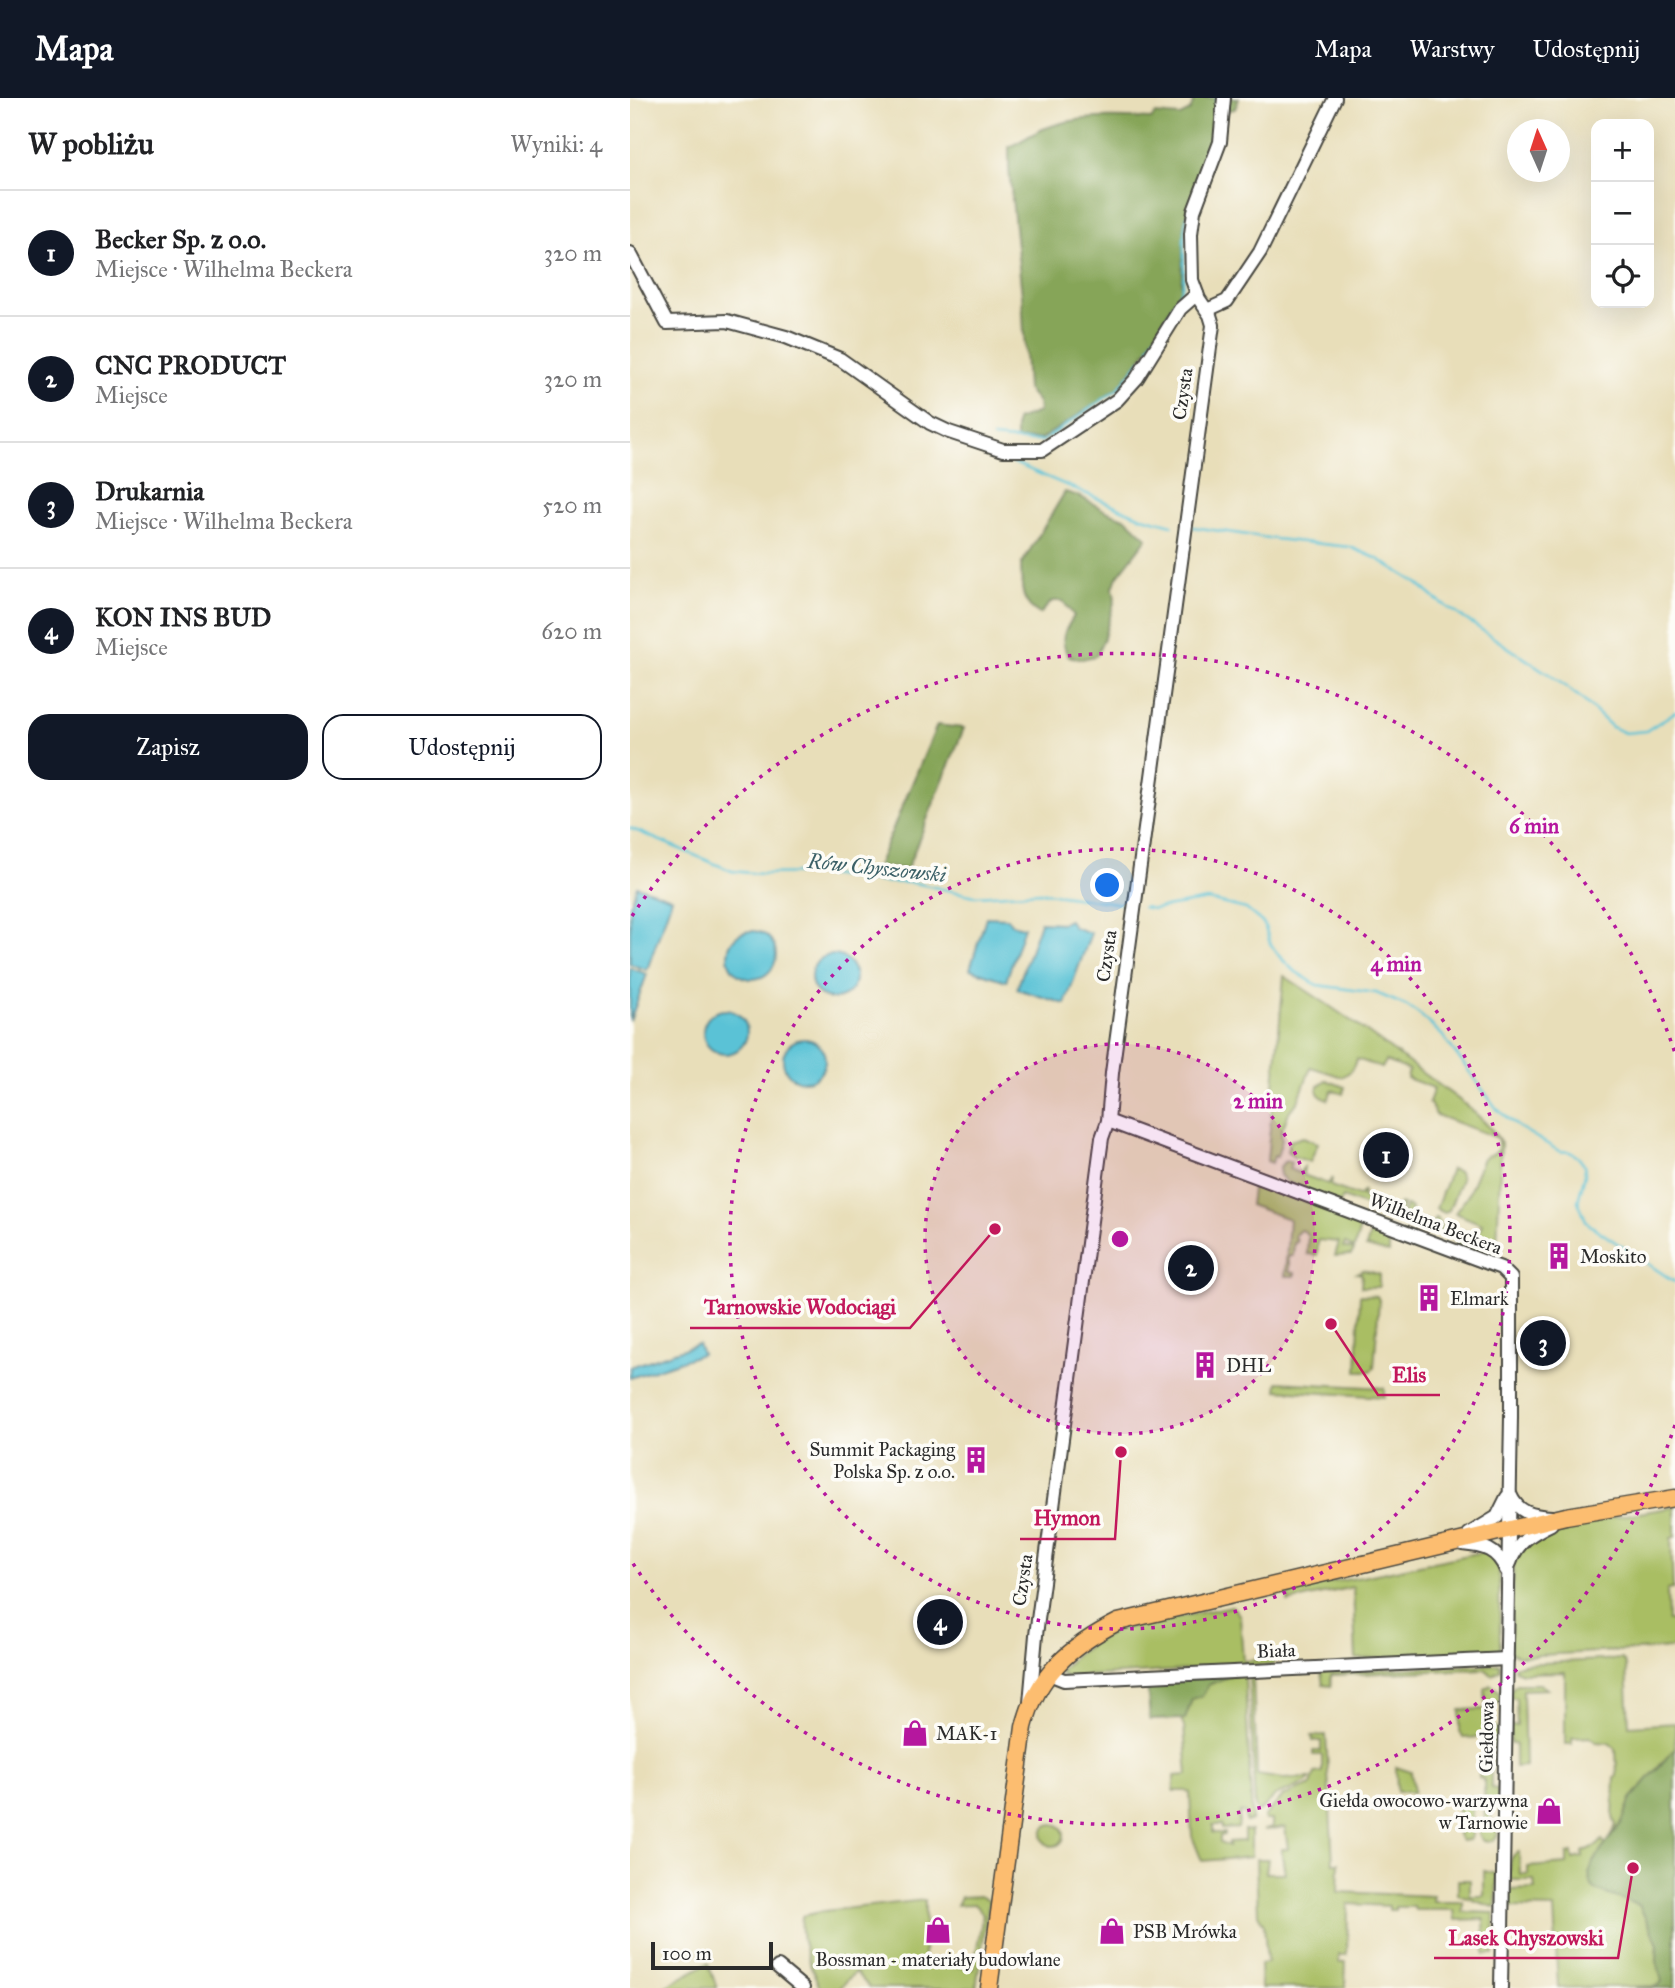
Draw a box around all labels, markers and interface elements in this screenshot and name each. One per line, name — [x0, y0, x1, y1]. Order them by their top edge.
text: Mapa — [35, 29, 113, 69]
text: Mapa — [1315, 34, 1372, 64]
text: Warstwy — [1410, 34, 1495, 64]
text: Udostępnij — [1533, 34, 1640, 64]
north arrow — [1507, 119, 1570, 182]
map controls — [1591, 119, 1654, 308]
button: + — [1591, 119, 1654, 182]
text: W pobliżu — [28, 126, 154, 162]
text: Wyniki: 4 — [510, 130, 602, 158]
button: − — [1591, 182, 1654, 245]
text: Becker Sp. z o.o. — [95, 223, 266, 255]
text: 1 — [46, 239, 56, 267]
text: 320 m — [544, 239, 602, 267]
button: locate — [1591, 245, 1654, 308]
text: Miejsce · Wilhelma Beckera — [95, 255, 353, 283]
text: CNC PRODUCT — [95, 349, 286, 381]
text: 2 — [45, 365, 57, 393]
text: 320 m — [544, 365, 602, 393]
street label: Czysta — [1167, 366, 1198, 422]
text: Miejsce — [95, 381, 168, 409]
text: Drukarnia — [95, 475, 204, 507]
text: 3 — [46, 491, 56, 519]
text: 520 m — [542, 491, 602, 519]
text: Miejsce · Wilhelma Beckera — [95, 507, 353, 535]
text: KON INS BUD — [95, 601, 271, 633]
text: 4 — [45, 617, 57, 645]
text: 620 m — [541, 617, 602, 645]
text: Miejsce — [95, 633, 168, 661]
button: Zapisz — [28, 714, 308, 780]
button: Udostępnij — [322, 714, 602, 780]
text: 6 min — [1509, 813, 1560, 839]
water label: Rów Chyszowski — [805, 848, 948, 888]
your location — [1090, 868, 1124, 902]
street label: Czysta — [1091, 928, 1122, 984]
text: 4 min — [1370, 951, 1422, 977]
text: 2 min — [1233, 1088, 1283, 1114]
pin: 1 — [1363, 1129, 1409, 1181]
street label: Wilhelma Beckera — [1366, 1188, 1506, 1260]
centre of rings — [1108, 1227, 1132, 1251]
building icon: Moskito — [1544, 1241, 1574, 1271]
pin: 2 — [1168, 1242, 1214, 1294]
place label: Moskito — [1580, 1245, 1647, 1268]
building icon: Elmark — [1414, 1283, 1444, 1313]
callout: Tarnowskie Wodociągi — [690, 1286, 910, 1328]
place label: Elmark — [1450, 1287, 1509, 1310]
text: Tarnowskie Wodociągi — [703, 1294, 896, 1320]
pin: 3 — [1520, 1317, 1566, 1369]
building icon: DHL — [1190, 1350, 1220, 1380]
callout: Elis — [1378, 1353, 1440, 1395]
place label: DHL — [1226, 1354, 1271, 1377]
text: Elis — [1392, 1362, 1426, 1388]
place label: Summit Packaging Polska Sp. z o.o. — [809, 1438, 955, 1483]
building icon: Summit Packaging Polska Sp. z o.o. — [961, 1445, 991, 1475]
callout: Hymon — [1020, 1497, 1115, 1539]
text: Hymon — [1033, 1505, 1101, 1531]
street label: Czysta — [1007, 1552, 1038, 1608]
pin: 4 — [917, 1596, 963, 1648]
street label: Biała — [1256, 1638, 1297, 1663]
street label: Giełdowa — [1474, 1700, 1499, 1773]
shop icon: MAK-1 — [900, 1718, 930, 1748]
place label: MAK-1 — [936, 1722, 997, 1745]
place label: Giełda owocowo-warzywna w Tarnowie — [1319, 1789, 1529, 1834]
shop icon: Giełda owocowo-warzywna w Tarnowie — [1534, 1796, 1564, 1826]
shop icon: Bossman - materiały budowlane — [923, 1915, 953, 1945]
shop icon: PSB Mrówka — [1097, 1916, 1127, 1946]
callout: Lasek Chyszowski — [1434, 1916, 1618, 1958]
place label: PSB Mrówka — [1133, 1920, 1238, 1943]
text: Lasek Chyszowski — [1448, 1925, 1604, 1951]
scale bar — [651, 1939, 774, 1971]
text: 100 m — [662, 1942, 712, 1965]
place label: Bossman - materiały budowlane — [815, 1948, 1061, 1971]

